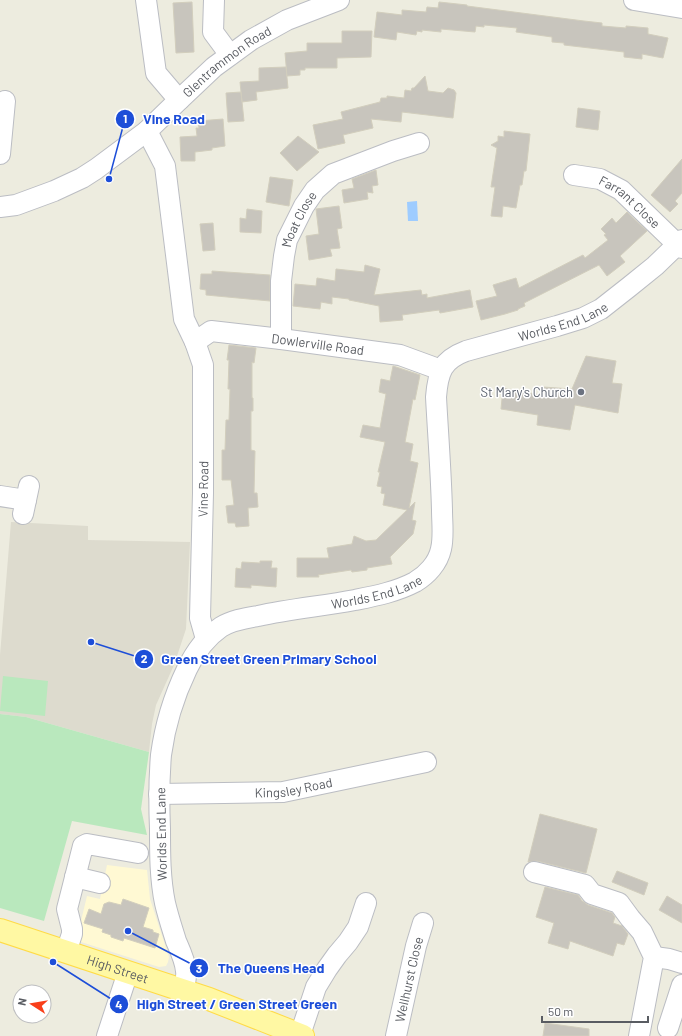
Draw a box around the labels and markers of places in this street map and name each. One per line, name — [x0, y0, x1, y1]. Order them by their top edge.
callout: Vine Road — [115, 106, 213, 132]
place label: St Mary's Church — [481, 384, 573, 400]
marker: St Mary's Church — [576, 387, 586, 397]
callout: Green Street Green Primary School — [134, 646, 385, 672]
callout: The Queens Head — [189, 955, 332, 981]
callout: High Street / Green Street Green — [109, 991, 345, 1017]

